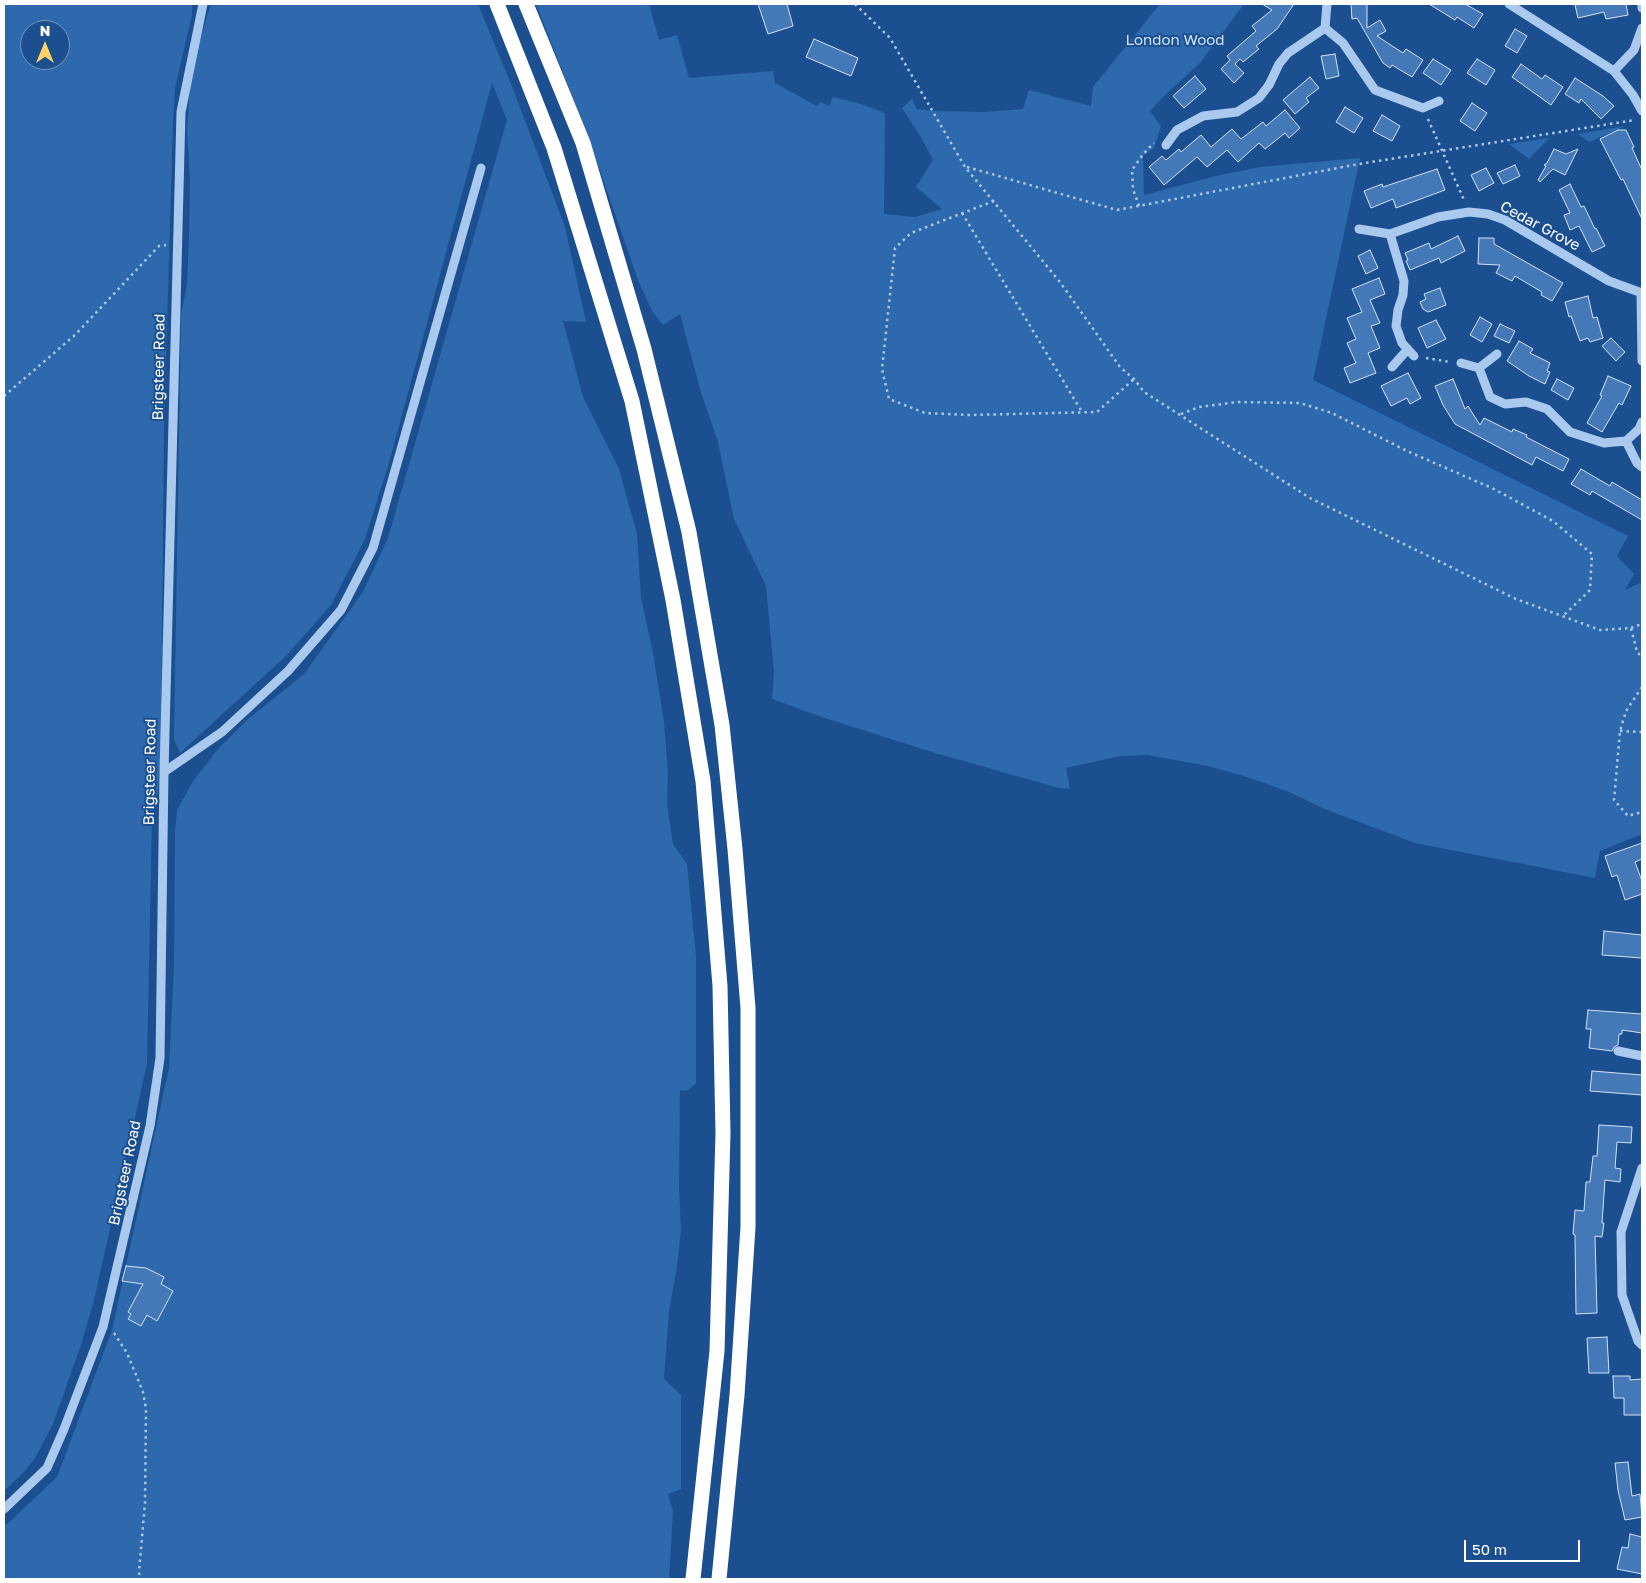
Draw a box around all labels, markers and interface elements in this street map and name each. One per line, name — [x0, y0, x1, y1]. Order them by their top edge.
north arrow — [20, 20, 70, 70]
text: N — [40, 22, 50, 39]
park label: London Wood — [1126, 31, 1224, 49]
street label: Cedar Grove — [1497, 197, 1583, 255]
street label: Brigsteer Road — [149, 313, 169, 421]
street label: Brigsteer Road — [140, 718, 160, 826]
street label: Brigsteer Road — [105, 1119, 145, 1227]
scale bar — [1466, 1530, 1582, 1562]
text: 50 m — [1472, 1540, 1507, 1558]

